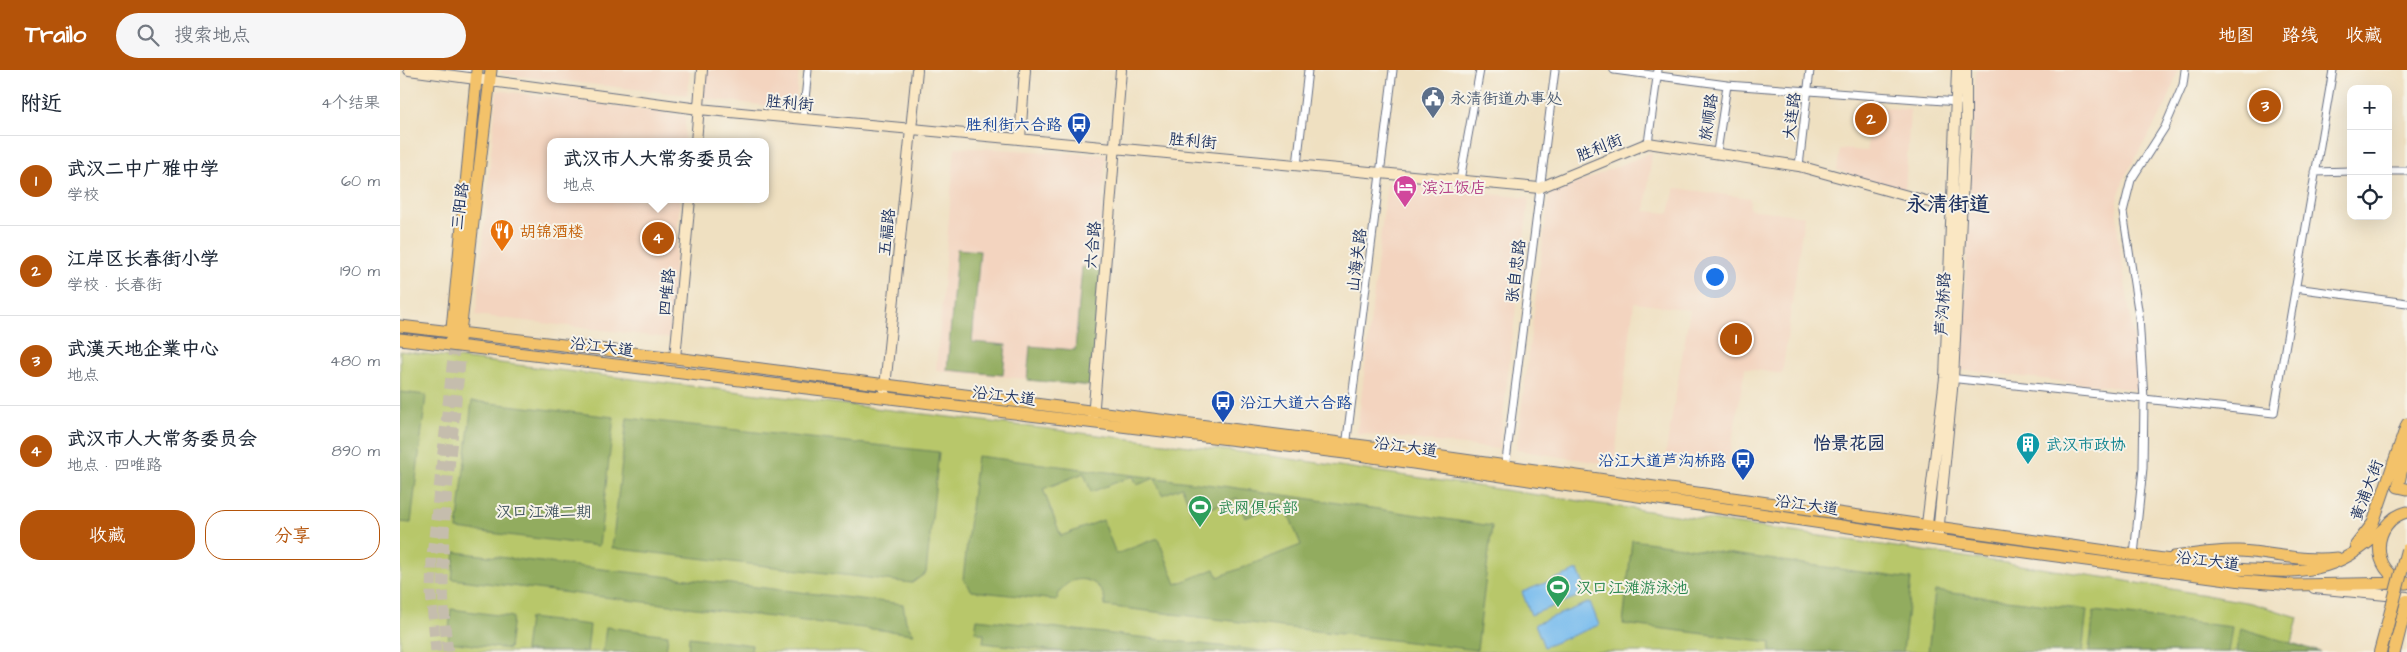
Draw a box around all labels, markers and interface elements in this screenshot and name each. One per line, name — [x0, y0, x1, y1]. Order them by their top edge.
search box — [116, 13, 466, 58]
text: Trailo — [25, 18, 86, 52]
icon: search — [134, 21, 162, 49]
text: 搜索地点 — [174, 22, 250, 49]
text: 地图 — [2218, 23, 2254, 48]
text: 路线 — [2282, 23, 2318, 48]
text: 收藏 — [2346, 23, 2382, 48]
public building icon: 永清街道办事处 — [1420, 85, 1446, 119]
map controls — [2347, 85, 2392, 220]
button: + — [2347, 85, 2392, 130]
pin: 3 — [2249, 87, 2281, 125]
place label: 永清街道办事处 — [1450, 88, 1563, 110]
text: 附近 — [20, 89, 62, 118]
street label: 胜利街 — [765, 90, 815, 116]
street label: 大连路 — [1778, 91, 1806, 141]
text: 4个结果 — [321, 92, 380, 114]
street label: 旅顺路 — [1695, 92, 1723, 142]
pin: 2 — [1855, 100, 1887, 138]
bus stop icon: 胜利街六合路 — [1066, 111, 1092, 145]
place label: 胜利街六合路 — [966, 114, 1062, 136]
street label: 胜利街 — [1168, 128, 1218, 154]
street label: 胜利街 — [1573, 129, 1626, 167]
button: − — [2347, 130, 2392, 175]
popup — [547, 138, 769, 203]
text: 武汉市人大常务委员会 — [563, 146, 753, 173]
text: 武汉二中广雅中学 — [67, 156, 219, 183]
text: 1 — [35, 170, 37, 192]
text: 60 m — [341, 170, 380, 192]
text: 地点 — [563, 174, 595, 196]
hotel icon: 滨江饭店 — [1392, 174, 1418, 208]
button: locate — [2347, 175, 2392, 220]
place label: 滨江饭店 — [1422, 177, 1486, 199]
street label: 三阳路 — [446, 181, 474, 231]
text: 学校 — [67, 184, 99, 206]
district label: 永清街道 — [1906, 190, 1990, 219]
street label: 五福路 — [874, 207, 900, 257]
restaurant icon: 胡锦酒楼 — [489, 218, 515, 252]
pin: 4 — [642, 219, 674, 257]
street label: 六合路 — [1080, 220, 1106, 270]
place label: 胡锦酒楼 — [520, 221, 584, 243]
street label: 山海关路 — [1342, 227, 1372, 293]
street label: 张自忠路 — [1501, 238, 1531, 304]
text: 江岸区长春街小学 — [67, 246, 219, 273]
text: 2 — [31, 260, 41, 282]
text: 190 m — [340, 260, 380, 282]
your location — [1702, 264, 1728, 290]
street label: 四唯路 — [654, 267, 680, 317]
street label: 芦沟桥路 — [1930, 272, 1956, 337]
text: 学校 · 长春街 — [67, 274, 162, 296]
pin: 1 — [1720, 320, 1752, 358]
street label: 沿江大道 — [569, 332, 635, 362]
text: 武漢天地企業中心 — [67, 336, 219, 363]
text: 3 — [32, 350, 40, 372]
text: 480 m — [330, 350, 380, 372]
text: 地点 — [67, 364, 99, 386]
street label: 沿江大道 — [971, 381, 1037, 411]
bus stop icon: 沿江大道六合路 — [1210, 389, 1236, 423]
place label: 沿江大道六合路 — [1240, 392, 1352, 414]
text: 武汉市人大常务委员会 — [67, 426, 257, 453]
district label: 怡景花园 — [1813, 431, 1885, 456]
building icon: 武汉市政协 — [2015, 431, 2041, 465]
street label: 沿江大道 — [1373, 432, 1439, 462]
place label: 武汉市政协 — [2046, 434, 2126, 456]
text: 4 — [31, 440, 41, 462]
text: 890 m — [332, 440, 380, 462]
bus stop icon: 沿江大道芦沟桥路 — [1730, 447, 1756, 481]
place label: 沿江大道芦沟桥路 — [1598, 450, 1726, 472]
text: 地点 · 四唯路 — [67, 454, 162, 476]
street label: 黄浦大街 — [2345, 457, 2389, 524]
street label: 沿江大道 — [1774, 490, 1840, 520]
sports icon: 武网俱乐部 — [1187, 494, 1213, 528]
place label: 武网俱乐部 — [1218, 497, 1298, 519]
park label: 汉口江滩二期 — [496, 501, 592, 523]
button: 收藏 — [20, 510, 195, 560]
button: 分享 — [205, 510, 380, 560]
street label: 沿江大道 — [2175, 546, 2241, 576]
sports icon: 汉口江滩游泳池 — [1545, 574, 1571, 608]
place label: 汉口江滩游泳池 — [1576, 577, 1688, 599]

